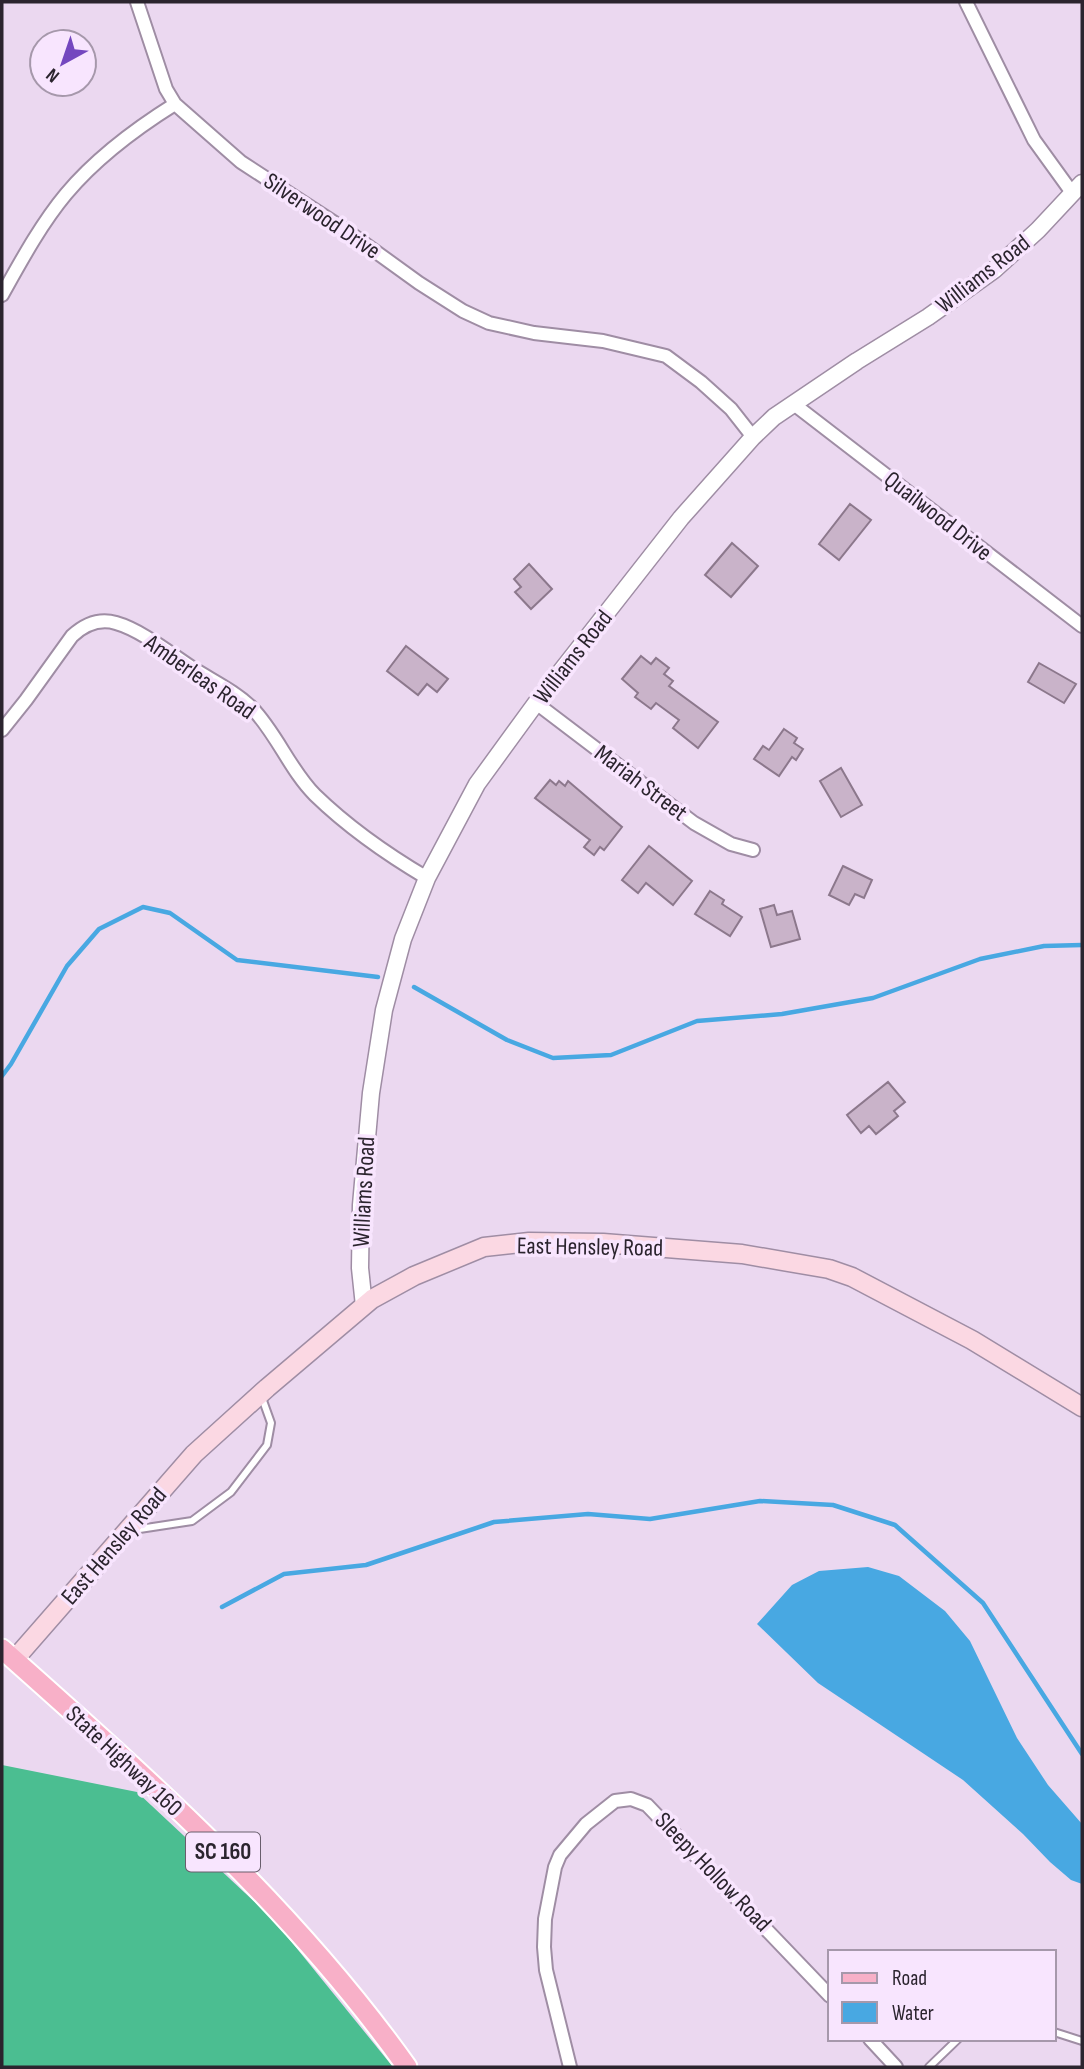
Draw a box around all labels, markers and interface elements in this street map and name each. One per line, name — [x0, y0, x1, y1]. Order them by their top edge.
north arrow — [28, 28, 98, 98]
text: N — [42, 63, 64, 87]
street label: Silverwood Drive — [258, 166, 386, 266]
street label: Williams Road — [930, 228, 1036, 320]
street label: Quailwood Drive — [878, 465, 998, 567]
street label: Williams Road — [527, 604, 619, 710]
street label: Amberleas Road — [138, 628, 261, 726]
street label: Mariah Street — [589, 739, 693, 827]
street label: Williams Road — [347, 1136, 381, 1248]
street label: East Hensley Road — [517, 1231, 663, 1263]
street label: East Hensley Road — [55, 1481, 173, 1611]
street label: State Highway 160 — [60, 1700, 188, 1822]
street label: Sleepy Hollow Road — [649, 1806, 777, 1938]
road number: SC 160 — [186, 1832, 260, 1871]
legend — [828, 1950, 1056, 2041]
text: Road — [892, 1966, 927, 1991]
text: Water — [892, 2001, 934, 2026]

